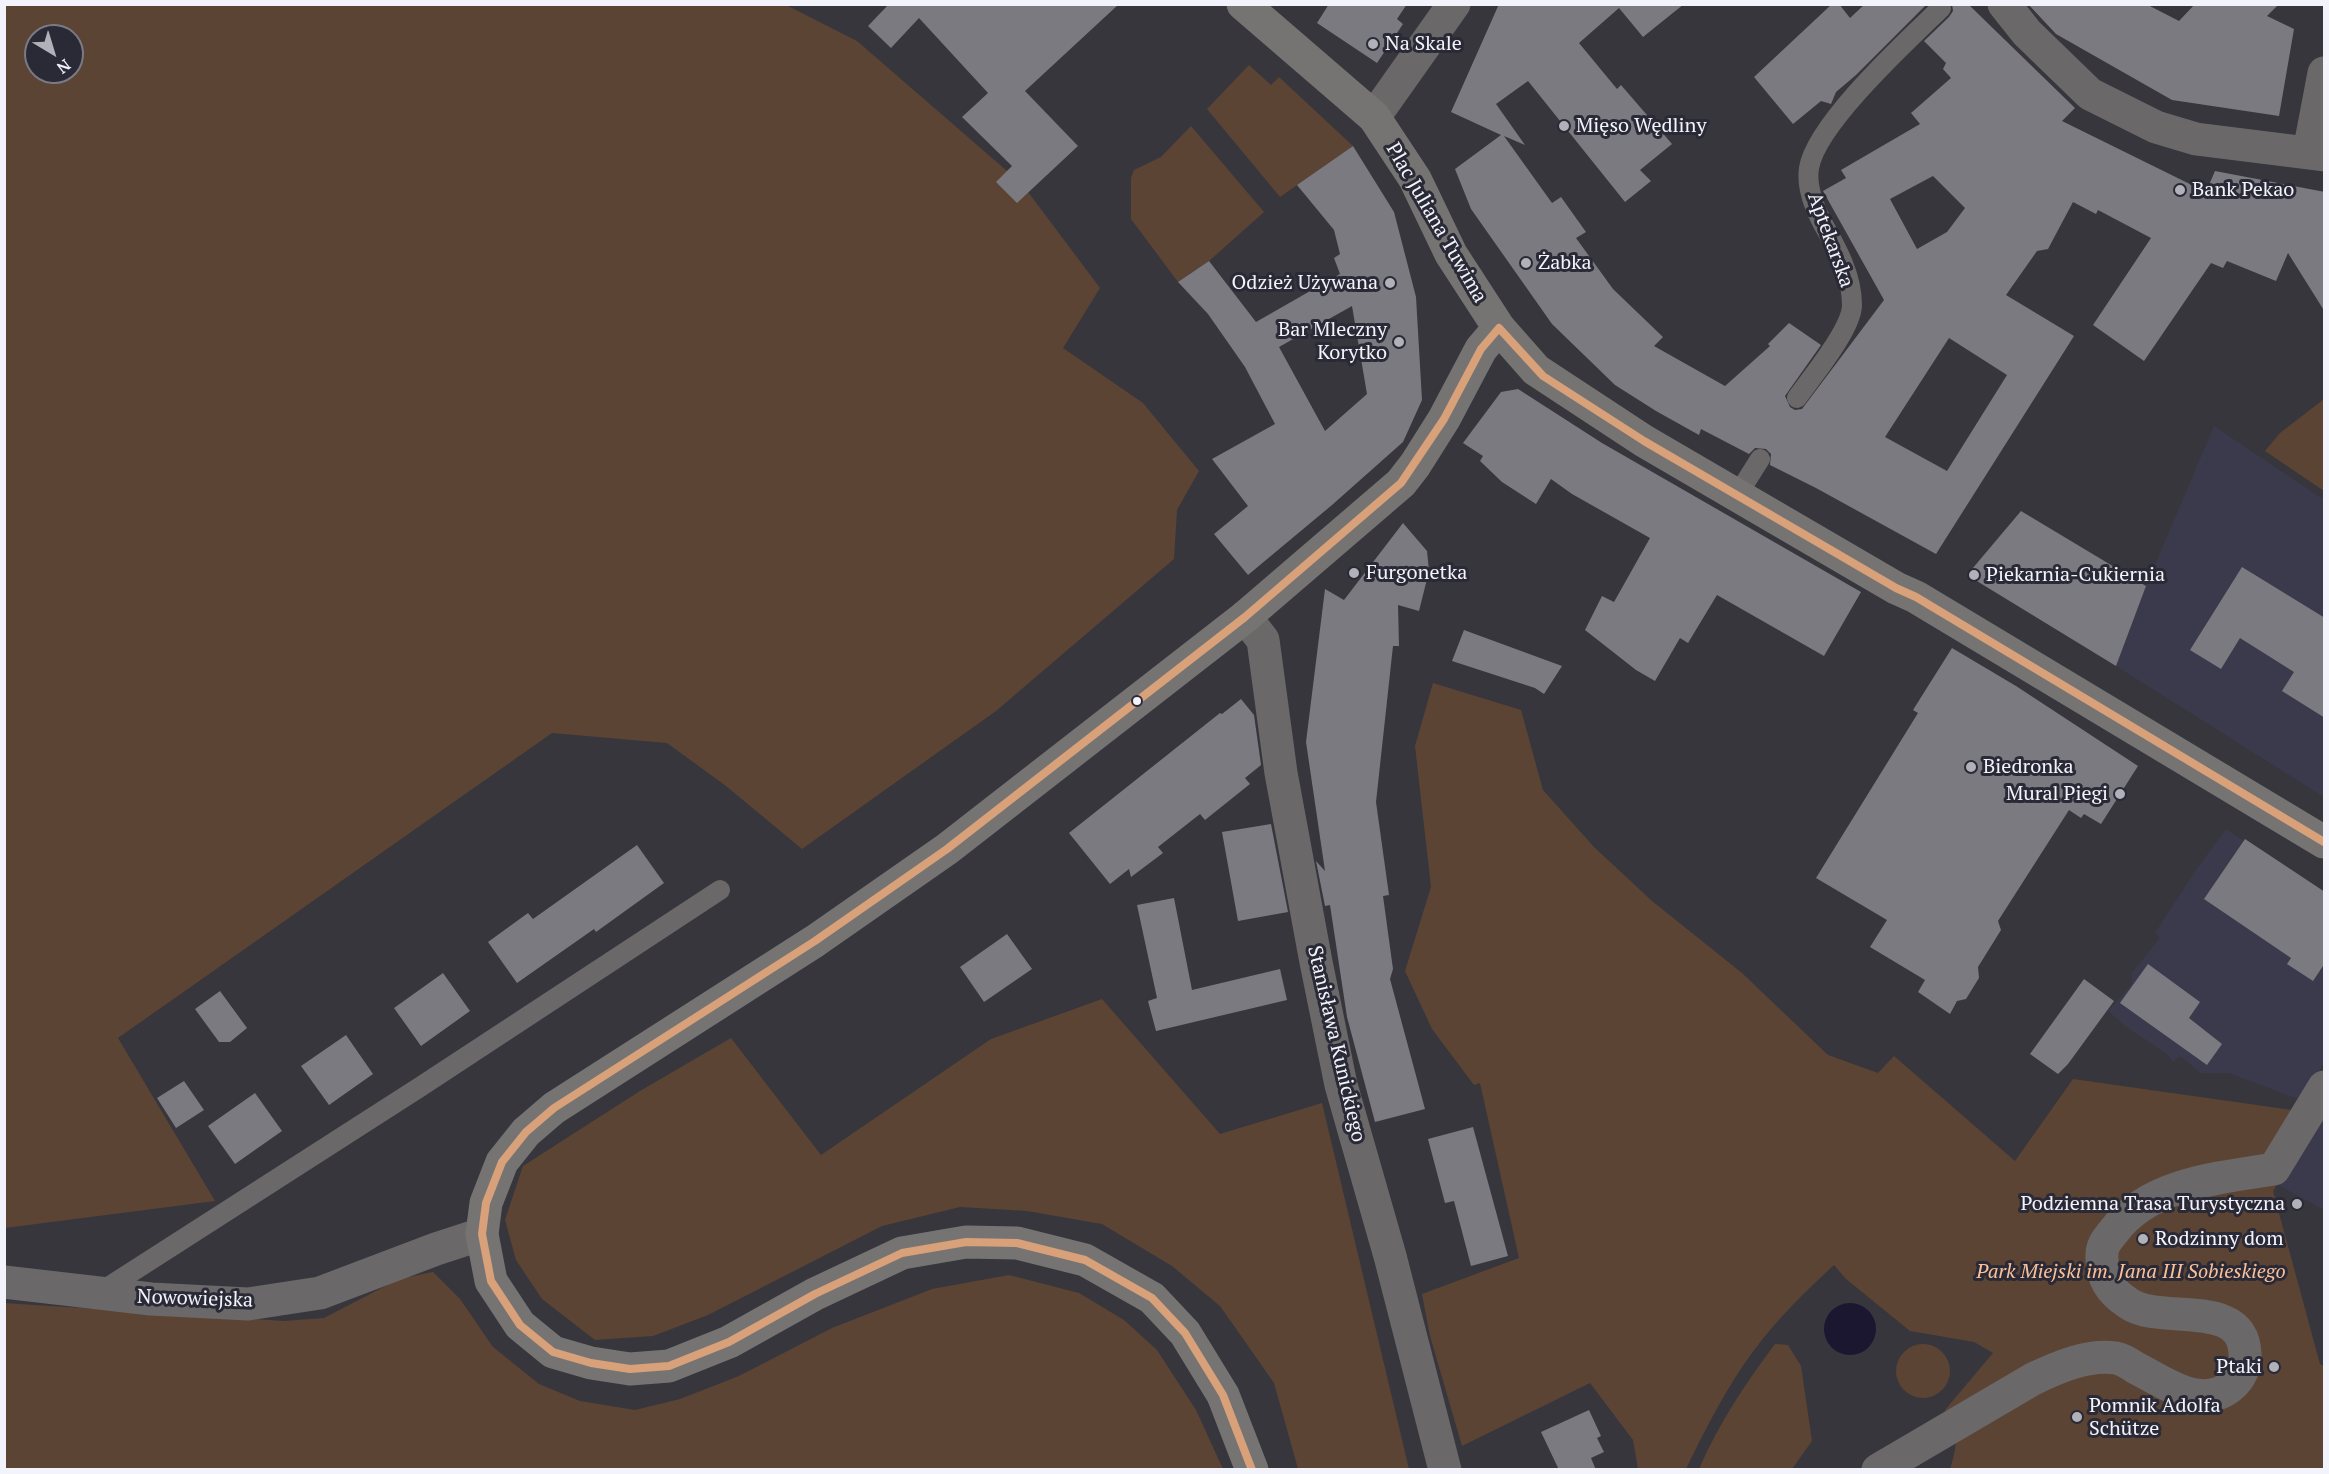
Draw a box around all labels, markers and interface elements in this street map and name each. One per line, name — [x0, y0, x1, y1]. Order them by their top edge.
north arrow — [24, 24, 84, 84]
place label: Na Skale — [1385, 32, 1462, 56]
marker: Na Skale — [1366, 37, 1380, 51]
text: N — [52, 54, 75, 79]
place label: Mięso Wędliny — [1576, 114, 1707, 138]
marker: Mięso Wędliny — [1557, 119, 1571, 133]
street label: Plac Juliana Tuwima — [1380, 139, 1492, 307]
place label: Bank Pekao — [2192, 178, 2294, 202]
marker: Bank Pekao — [2173, 183, 2187, 197]
street label: Aptekarska — [1802, 189, 1858, 291]
place label: Żabka — [1538, 251, 1592, 275]
marker: Żabka — [1519, 256, 1533, 270]
place label: Odzież Używana — [1232, 271, 1378, 295]
marker: Odzież Używana — [1383, 276, 1397, 290]
place label: Bar Mleczny Korytko — [1278, 318, 1387, 365]
marker: Bar Mleczny Korytko — [1392, 335, 1406, 349]
place label: Furgonetka — [1366, 561, 1467, 585]
place label: Piekarnia-Cukiernia — [1986, 563, 2165, 587]
marker: Furgonetka — [1347, 566, 1361, 580]
marker: Piekarnia-Cukiernia — [1967, 568, 1981, 582]
unlabelled marker — [1131, 695, 1143, 707]
place label: Biedronka — [1983, 755, 2074, 779]
marker: Biedronka — [1964, 760, 1978, 774]
place label: Mural Piegi — [2006, 782, 2108, 806]
marker: Mural Piegi — [2113, 787, 2127, 801]
street label: Stanisława Kunickiego — [1302, 944, 1370, 1144]
place label: Podziemna Trasa Turystyczna — [2021, 1192, 2285, 1216]
marker: Podziemna Trasa Turystyczna — [2290, 1197, 2304, 1211]
place label: Rodzinny dom — [2155, 1227, 2283, 1251]
marker: Rodzinny dom — [2136, 1232, 2150, 1246]
park label: Park Miejski im. Jana III Sobieskiego — [1976, 1260, 2286, 1284]
street label: Nowowiejska — [137, 1285, 253, 1313]
place label: Ptaki — [2216, 1355, 2262, 1379]
marker: Ptaki — [2267, 1360, 2281, 1374]
place label: Pomnik Adolfa Schütze — [2089, 1394, 2220, 1441]
marker: Pomnik Adolfa Schütze — [2070, 1410, 2084, 1424]

